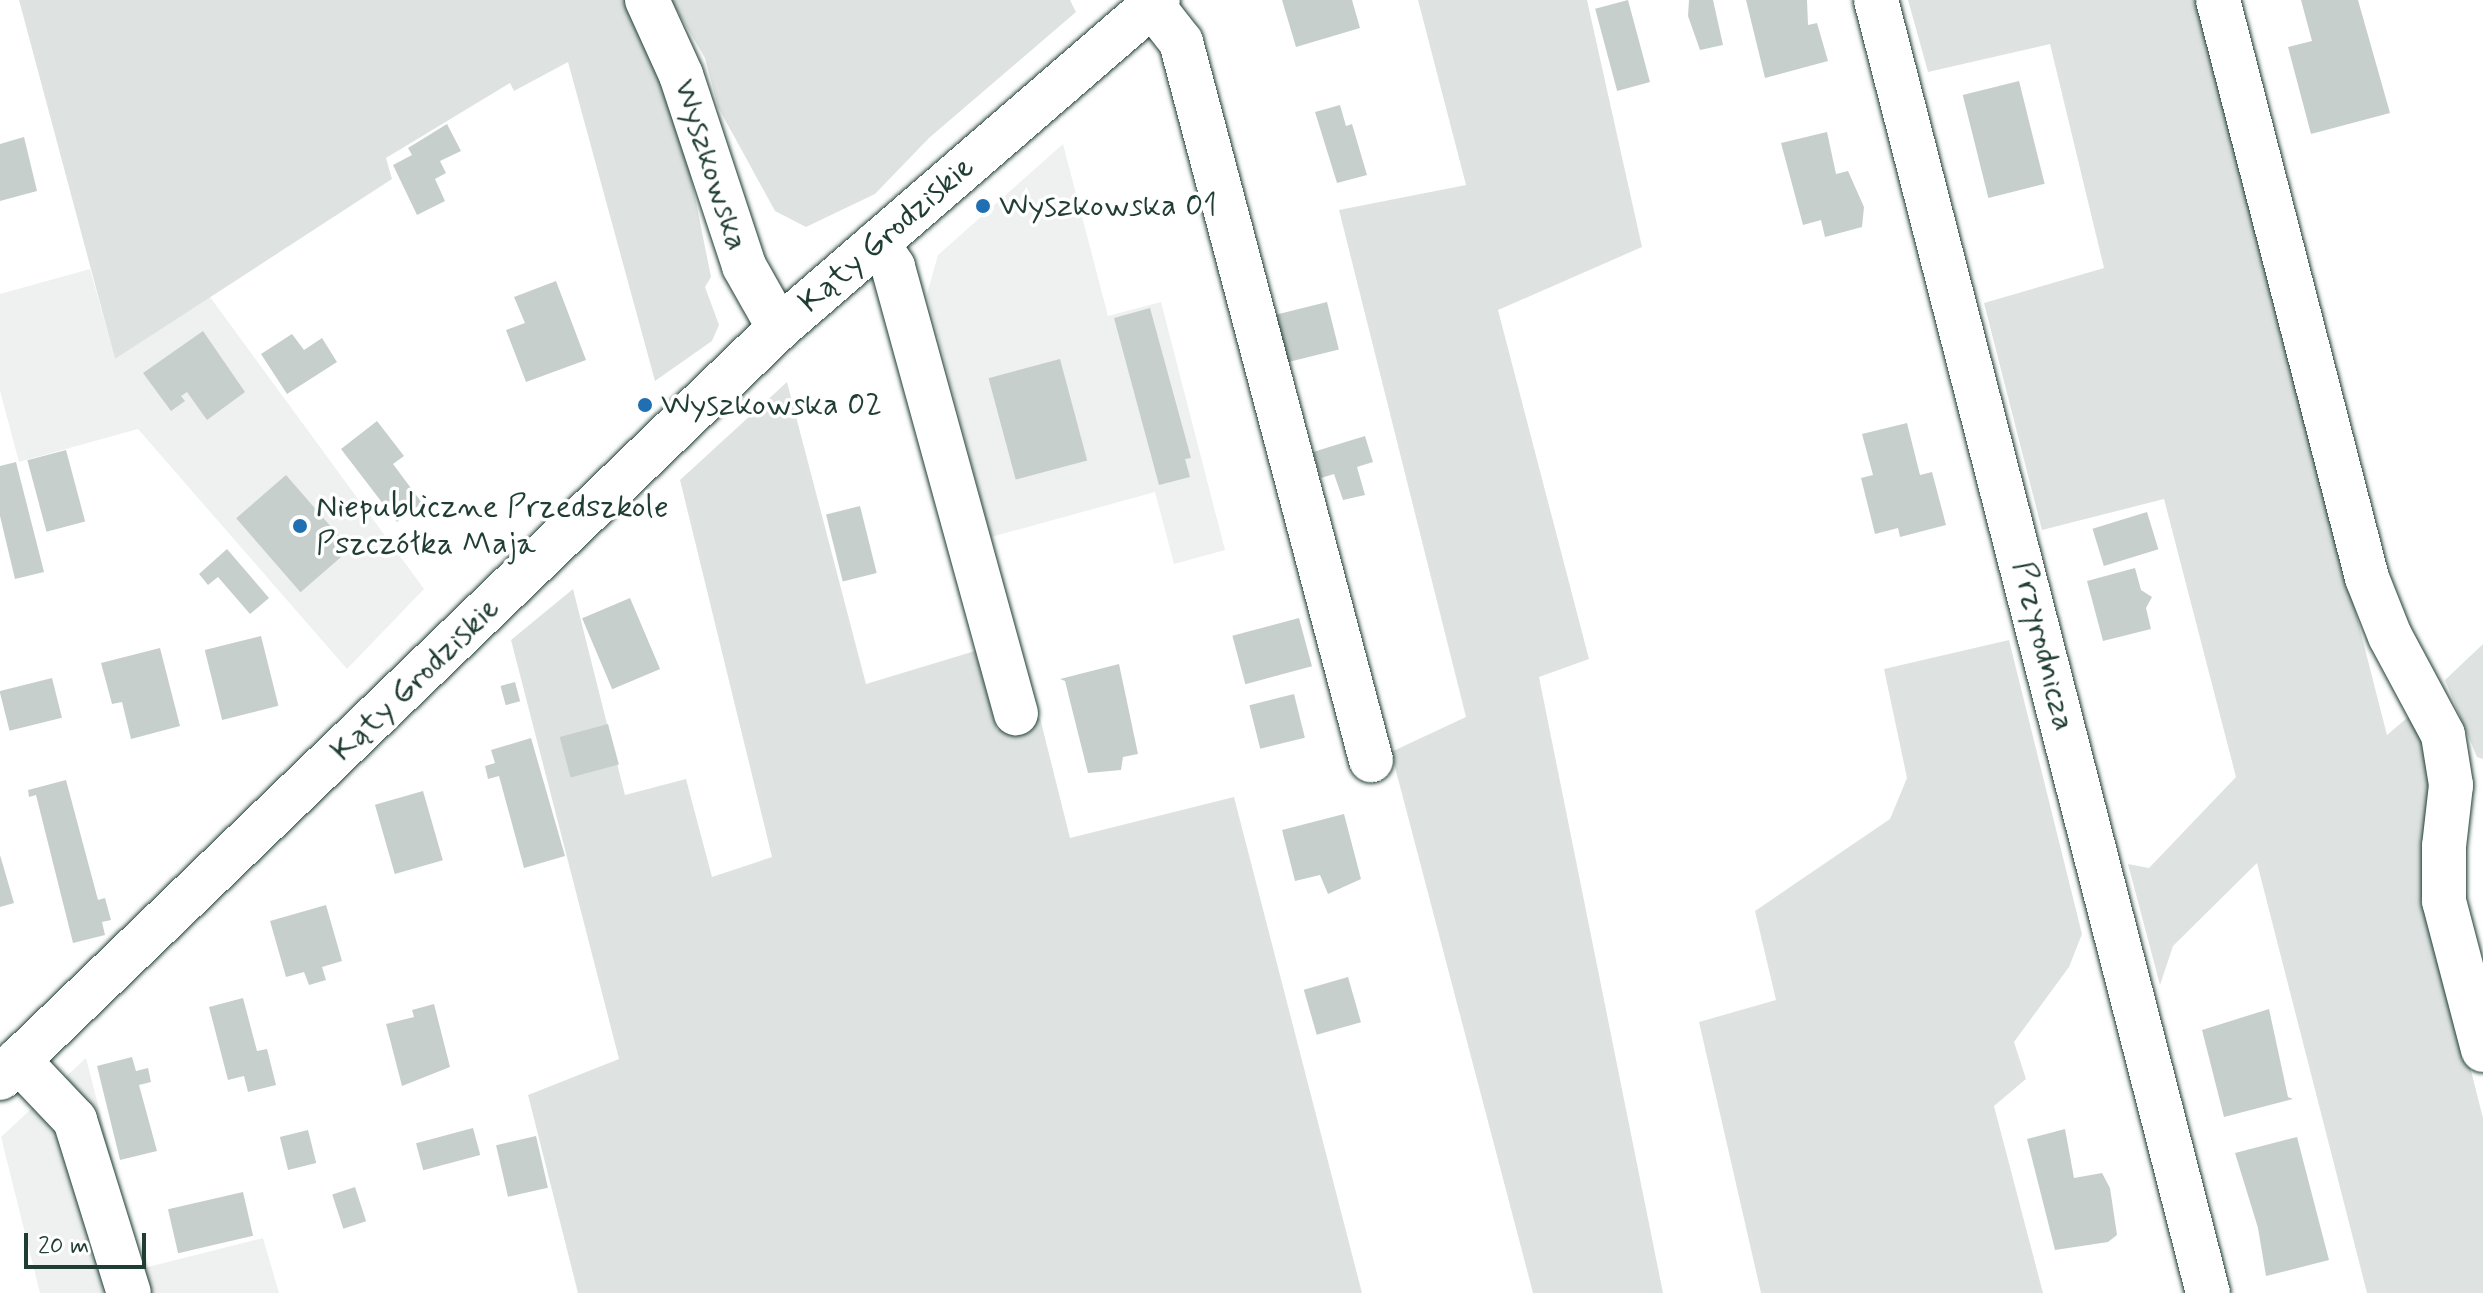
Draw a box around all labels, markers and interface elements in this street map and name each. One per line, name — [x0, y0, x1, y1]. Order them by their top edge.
street label: Wyszkowska — [664, 75, 756, 255]
street label: Kąty Grodziskie — [792, 149, 982, 321]
place label: Wyszkowska 01 — [999, 187, 1217, 225]
marker: Wyszkowska 01 — [974, 197, 992, 215]
place label: Wyszkowska 02 — [661, 386, 882, 424]
marker: Wyszkowska 02 — [636, 396, 654, 414]
place label: Niepubliczne Przedszkole Pszczółka Maja — [316, 489, 669, 564]
marker: Niepubliczne Przedszkole Pszczółka Maja — [291, 517, 309, 535]
street label: Przyrodnicza — [2003, 557, 2083, 735]
street label: Kąty Grodziskie — [324, 590, 508, 770]
scale bar — [28, 1217, 150, 1267]
text: 20 m — [38, 1231, 89, 1262]

